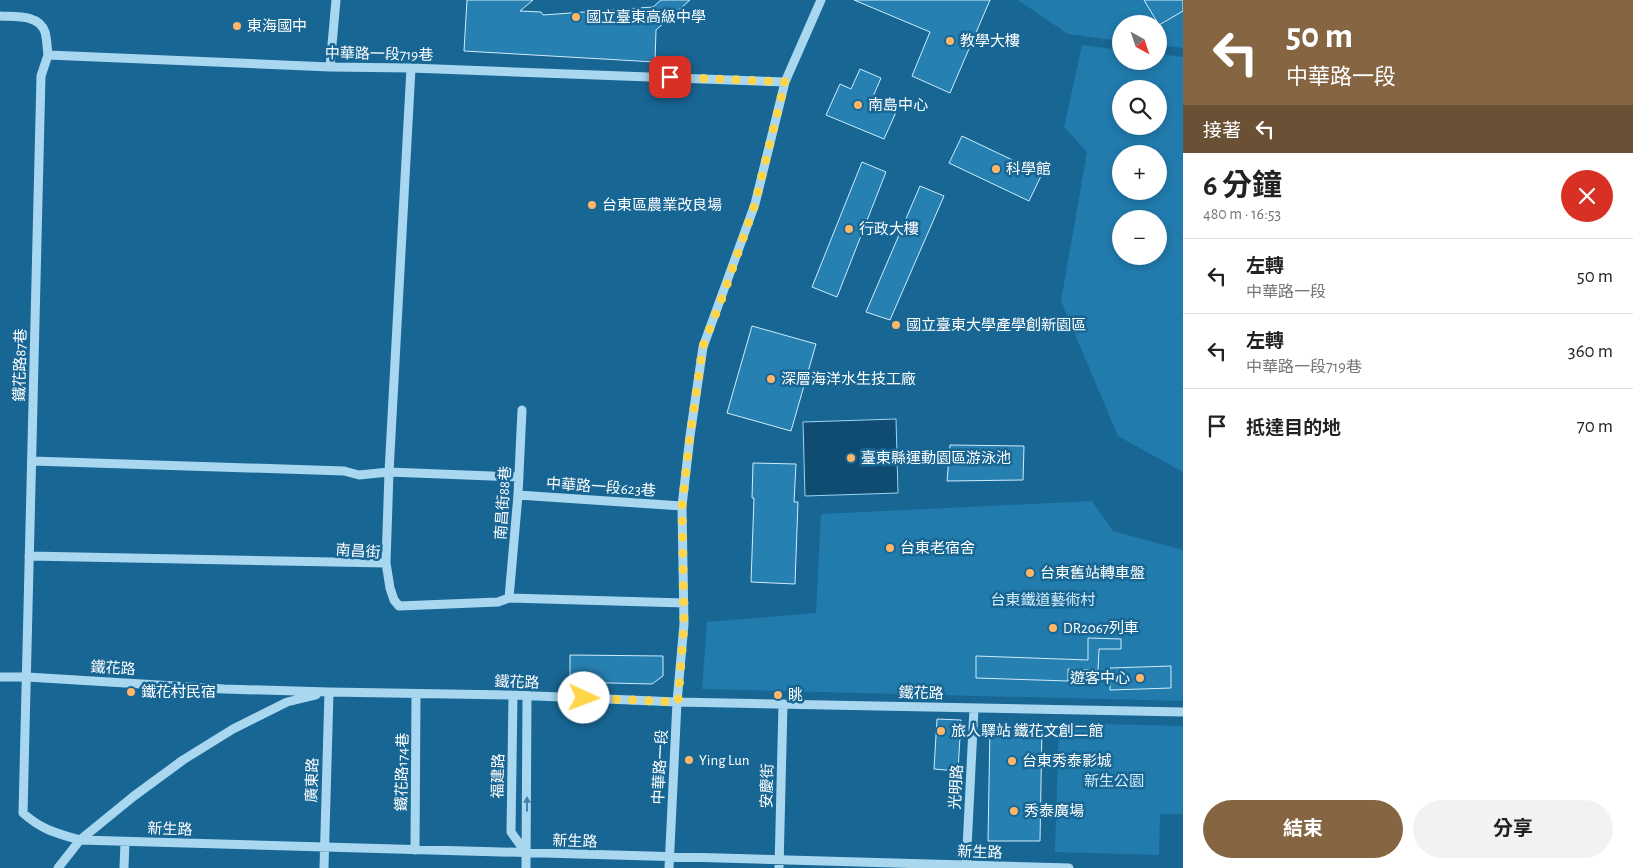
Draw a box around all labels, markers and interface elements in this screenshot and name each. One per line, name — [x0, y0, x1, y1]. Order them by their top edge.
place label: 國立臺東高級中學 — [586, 9, 706, 25]
marker: 國立臺東高級中學 — [570, 11, 582, 23]
north arrow — [1112, 15, 1168, 70]
map controls — [1112, 15, 1167, 265]
place label: 東海國中 — [247, 18, 307, 34]
text: 50 m — [1286, 19, 1353, 54]
marker: 東海國中 — [231, 20, 243, 32]
icon: left — [1203, 20, 1268, 85]
place label: 教學大樓 — [960, 33, 1020, 49]
marker: 教學大樓 — [944, 35, 956, 47]
street label: 中華路一段719巷 — [325, 45, 433, 63]
pin — [649, 56, 691, 98]
icon: arrive — [656, 63, 684, 91]
text: 中華路一段 — [1286, 66, 1396, 88]
button: search — [1112, 80, 1167, 135]
place label: 南島中心 — [868, 97, 928, 113]
marker: 南島中心 — [852, 99, 864, 111]
icon: left — [1251, 115, 1279, 143]
text: 接著 — [1203, 122, 1241, 141]
button: + — [1112, 145, 1167, 200]
place label: 科學館 — [1006, 161, 1051, 177]
marker: 科學館 — [990, 163, 1002, 175]
button: close — [1561, 170, 1613, 222]
text: 6 分鐘 — [1203, 171, 1282, 201]
place label: 台東區農業改良場 — [602, 197, 722, 213]
marker: 台東區農業改良場 — [586, 199, 598, 211]
text: 480 m · 16:53 — [1203, 206, 1281, 222]
button: − — [1112, 210, 1167, 265]
place label: 行政大樓 — [859, 221, 919, 237]
marker: 行政大樓 — [843, 223, 855, 235]
text: 左轉 — [1246, 257, 1284, 276]
icon: left — [1203, 262, 1231, 290]
text: 50 m — [1577, 267, 1613, 286]
text: 中華路一段 — [1246, 284, 1326, 300]
place label: 國立臺東大學產學創新園區 — [906, 317, 1086, 333]
marker: 國立臺東大學產學創新園區 — [890, 319, 902, 331]
street label: 鐵花路87巷 — [11, 328, 29, 402]
text: 左轉 — [1246, 332, 1284, 351]
icon: left — [1203, 337, 1231, 365]
text: 360 m — [1568, 342, 1613, 361]
text: 中華路一段719巷 — [1246, 359, 1362, 375]
place label: 深層海洋水生技工廠 — [781, 371, 916, 387]
marker: 深層海洋水生技工廠 — [765, 373, 777, 385]
icon: arrive — [1203, 412, 1231, 440]
text: 70 m — [1577, 417, 1613, 436]
text: 抵達目的地 — [1246, 419, 1341, 438]
place label: 臺東縣運動園區游泳池 — [861, 450, 1011, 466]
marker: 臺東縣運動園區游泳池 — [845, 452, 857, 464]
street label: 南昌街88巷 — [492, 465, 514, 541]
street label: 中華路一段623巷 — [546, 475, 656, 499]
place label: 台東老宿舍 — [900, 540, 975, 556]
street label: 南昌街 — [335, 541, 381, 561]
marker: 台東老宿舍 — [884, 542, 896, 554]
place label: 台東舊站轉車盤 — [1040, 564, 1145, 581]
marker: 台東舊站轉車盤 — [1024, 567, 1036, 579]
park label: 台東鐵道藝術村 — [990, 591, 1096, 608]
place label: DR2067列車 — [1063, 620, 1139, 636]
marker: DR2067列車 — [1047, 622, 1059, 634]
street label: 鐵花路 — [90, 659, 136, 677]
place label: 遊客中心 — [1070, 670, 1130, 686]
position arrow — [557, 671, 609, 723]
marker: 遊客中心 — [1134, 672, 1146, 684]
street label: 鐵花路 — [494, 673, 540, 691]
place label: 鐵花村民宿 — [141, 683, 216, 700]
street label: 鐵花路 — [898, 685, 944, 701]
marker: 鐵花村民宿 — [125, 686, 137, 698]
place label: 眺 — [788, 686, 803, 703]
marker: 眺 — [772, 689, 784, 701]
place label: 旅人驛站 鐵花文創二館 — [951, 723, 1103, 739]
marker: 旅人驛站 鐵花文創二館 — [935, 725, 947, 737]
street label: 中華路一段 — [650, 729, 670, 805]
street label: 鐵花路174巷 — [393, 733, 411, 811]
place label: 台東秀泰影城 — [1022, 752, 1112, 769]
street label: 福建路 — [490, 753, 506, 799]
place label: Ying Lun — [699, 753, 749, 768]
marker: Ying Lun — [683, 754, 695, 766]
marker: 台東秀泰影城 — [1006, 755, 1018, 767]
street label: 廣東路 — [303, 757, 321, 803]
street label: 安慶街 — [758, 763, 775, 809]
street label: 光明路 — [947, 764, 965, 810]
park label: 新生公園 — [1084, 773, 1144, 789]
one-way arrow — [523, 796, 531, 812]
button: 結束 — [1203, 800, 1403, 858]
button: 分享 — [1413, 800, 1613, 858]
place label: 秀泰廣場 — [1024, 802, 1084, 819]
marker: 秀泰廣場 — [1008, 805, 1020, 817]
street label: 新生路 — [147, 820, 193, 838]
street label: 新生路 — [552, 832, 598, 850]
street label: 新生路 — [957, 843, 1003, 861]

